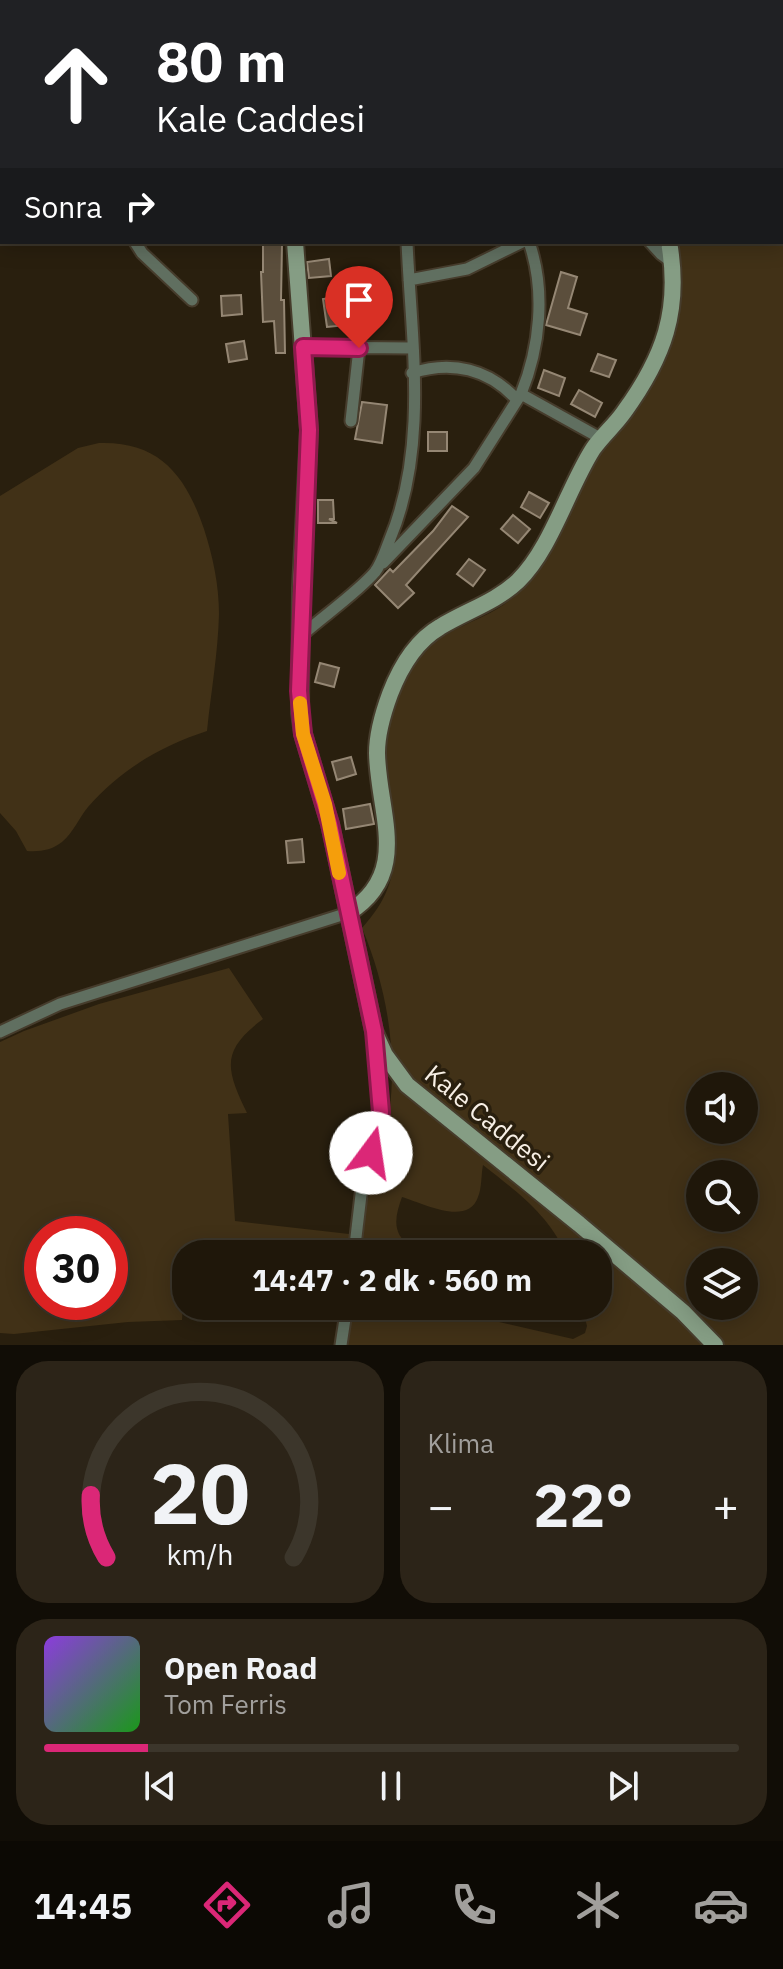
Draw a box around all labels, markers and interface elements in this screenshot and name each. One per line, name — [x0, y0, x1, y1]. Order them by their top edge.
text: 80 m — [156, 25, 286, 97]
icon: ahead — [24, 32, 128, 136]
text: Kale Caddesi — [156, 95, 365, 142]
icon: right — [118, 184, 162, 228]
text: Sonra — [24, 187, 102, 226]
pin — [325, 266, 393, 348]
icon: arrive — [337, 278, 381, 322]
street label: Kale Caddesi — [418, 1056, 557, 1178]
map controls — [686, 1072, 758, 1320]
button: sound — [686, 1072, 758, 1144]
position arrow — [329, 1111, 413, 1195]
button: search — [686, 1160, 758, 1232]
speed limit sign: 30 — [24, 1216, 128, 1320]
button: layers — [686, 1248, 758, 1320]
text: 14:47 · 2 dk · 560 m — [252, 1260, 532, 1299]
text: Klima — [428, 1426, 494, 1460]
text: 20 — [150, 1439, 250, 1547]
text: 22° — [533, 1465, 633, 1544]
text: − — [428, 1477, 454, 1534]
text: + — [713, 1477, 739, 1534]
text: km/h — [166, 1536, 233, 1573]
text: Open Road — [164, 1648, 317, 1687]
text: Tom Ferris — [164, 1687, 287, 1721]
icon: previous — [138, 1764, 182, 1808]
icon: pause — [369, 1764, 413, 1808]
icon: next — [601, 1764, 645, 1808]
icon: directions — [199, 1877, 255, 1933]
icon: music — [323, 1877, 379, 1933]
icon: phone — [446, 1877, 502, 1933]
icon: climate — [570, 1877, 626, 1933]
icon: car — [693, 1877, 749, 1933]
text: 14:45 — [34, 1882, 132, 1929]

